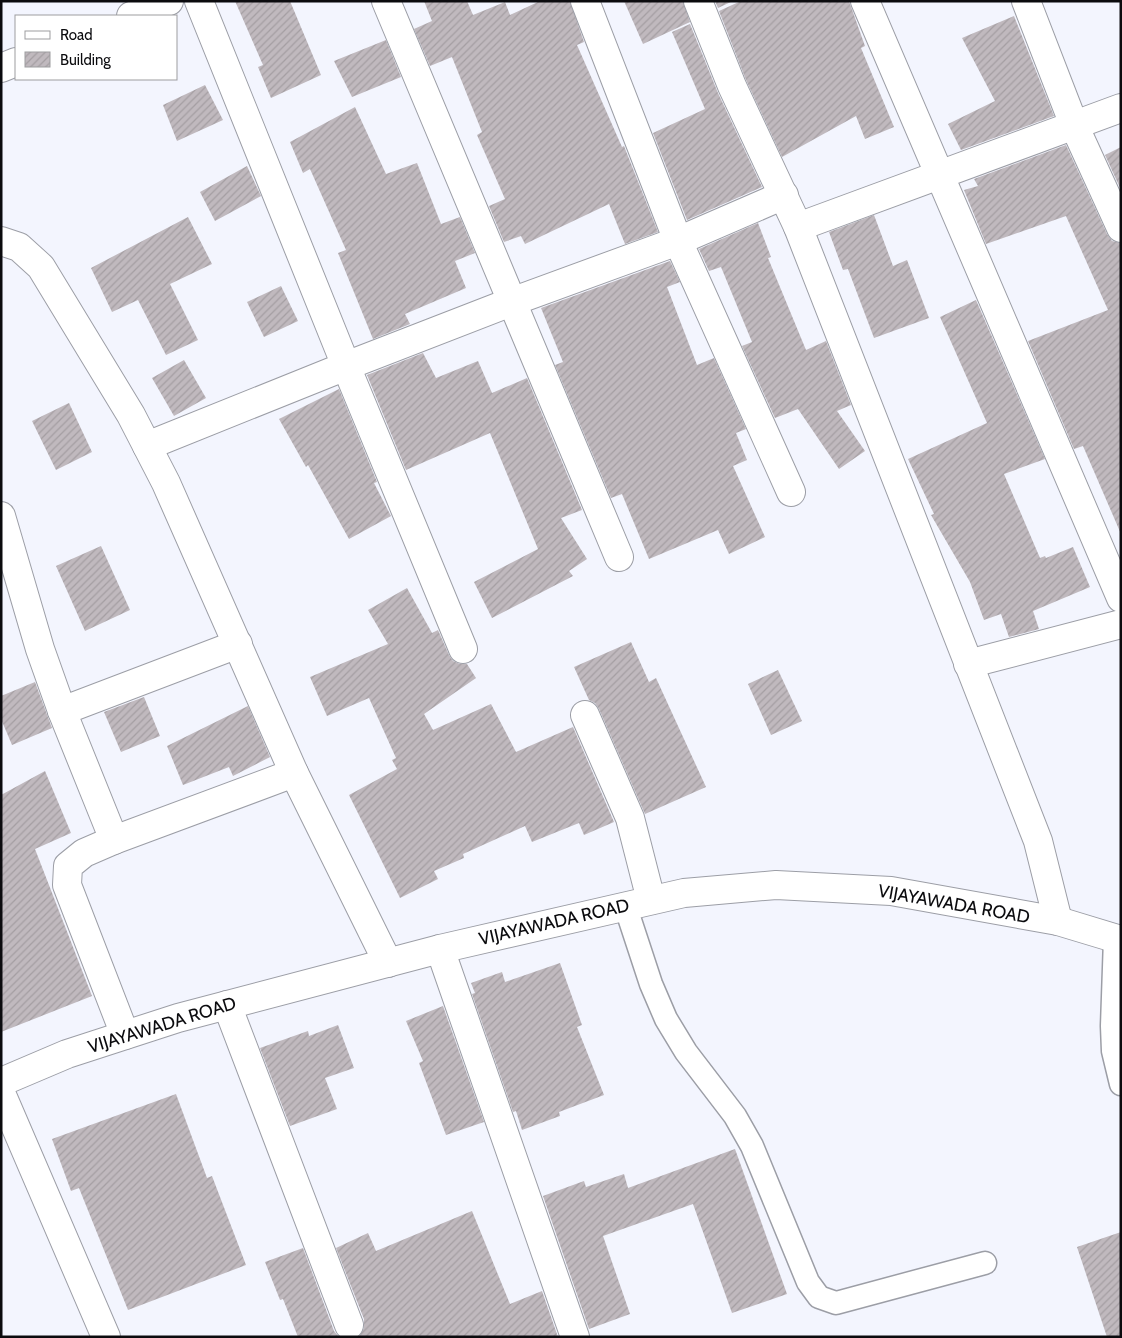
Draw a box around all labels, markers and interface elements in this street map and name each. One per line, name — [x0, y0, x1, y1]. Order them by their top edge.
legend — [15, 15, 178, 80]
text: Road — [60, 26, 93, 44]
text: Building — [60, 51, 111, 69]
street label: VIJAYAWADA ROAD — [876, 880, 1032, 928]
street label: VIJAYAWADA ROAD — [477, 894, 631, 950]
street label: VIJAYAWADA ROAD — [85, 992, 239, 1058]

